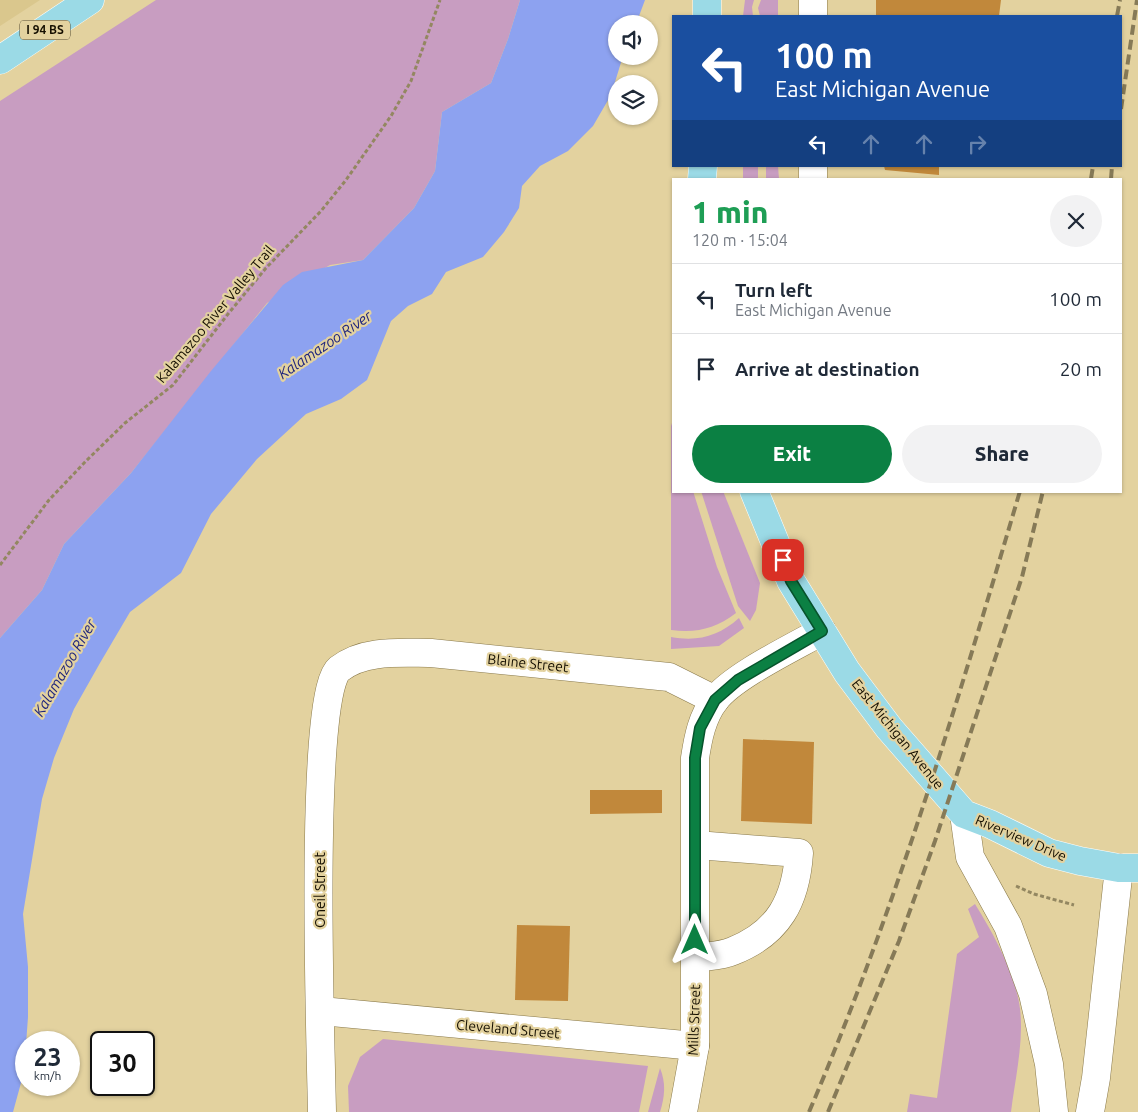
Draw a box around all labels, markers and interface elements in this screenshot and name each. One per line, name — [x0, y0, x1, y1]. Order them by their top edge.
map controls — [608, 15, 658, 125]
button: sound — [608, 15, 658, 65]
road number: I 94 BS — [20, 20, 70, 40]
icon: left — [692, 35, 757, 100]
text: 100 m — [775, 35, 873, 75]
button: layers — [608, 75, 658, 125]
text: East Michigan Avenue — [775, 76, 990, 101]
icon: left — [804, 130, 832, 158]
icon: ahead — [857, 130, 885, 158]
icon: ahead — [910, 130, 938, 158]
icon: right — [963, 130, 991, 158]
text: 1 min — [692, 195, 768, 229]
button: close — [1050, 195, 1102, 247]
text: 120 m · 15:04 — [692, 231, 788, 249]
street label: Kalamazoo River Valley Trail — [153, 242, 277, 386]
text: Turn left — [735, 279, 813, 301]
icon: left — [692, 285, 720, 313]
text: 100 m — [1049, 288, 1102, 310]
text: East Michigan Avenue — [735, 301, 891, 319]
water label: Kalamazoo River — [275, 306, 376, 382]
icon: arrive — [692, 355, 720, 383]
text: Arrive at destination — [735, 358, 920, 380]
text: 20 m — [1060, 358, 1102, 380]
button: Exit — [692, 425, 892, 483]
button: Share — [902, 425, 1102, 483]
pin — [762, 539, 804, 581]
icon: arrive — [769, 546, 797, 574]
water label: Kalamazoo River — [30, 615, 100, 719]
street label: Blaine Street — [487, 651, 570, 675]
street label: East Michigan Avenue — [849, 676, 947, 792]
street label: Riverview Drive — [973, 812, 1069, 864]
street label: Oneil Street — [312, 852, 328, 928]
position arrow — [668, 913, 720, 965]
street label: Mills Street — [685, 984, 703, 1056]
street label: Cleveland Street — [456, 1017, 561, 1042]
speed limit sign: 30 — [90, 1031, 155, 1096]
text: 23 — [33, 1043, 62, 1071]
text: km/h — [34, 1069, 61, 1082]

